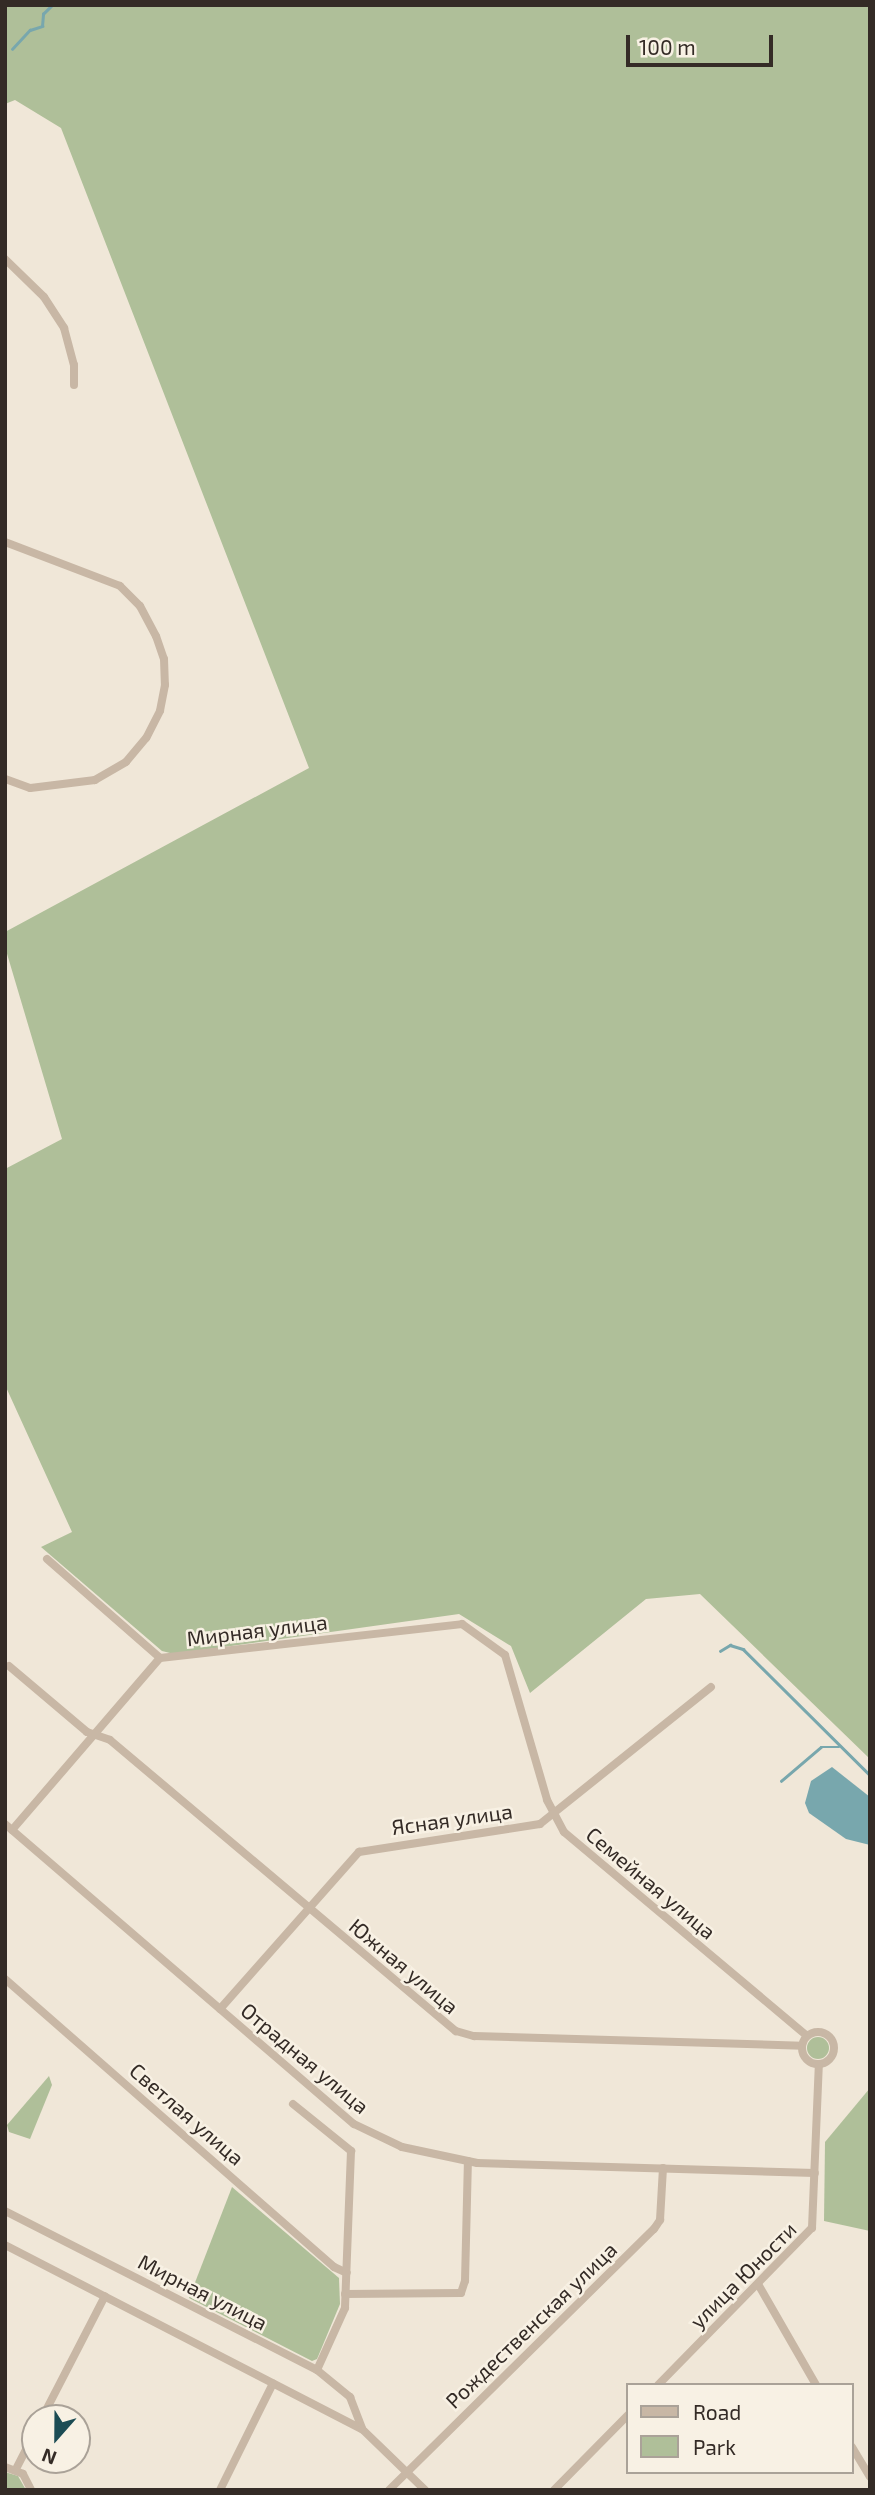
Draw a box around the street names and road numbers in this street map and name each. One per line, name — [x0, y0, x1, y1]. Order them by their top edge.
street label: Мирная улица — [185, 1609, 329, 1651]
street label: Ясная улица — [390, 1798, 514, 1840]
street label: Семейная улица — [581, 1822, 721, 1944]
street label: Южная улица — [344, 1913, 464, 2019]
street label: Отрадная улица — [236, 1997, 374, 2119]
street label: Светлая улица — [125, 2058, 249, 2170]
street label: улица Юности — [685, 2217, 801, 2333]
street label: Рождественская улица — [440, 2237, 622, 2413]
street label: Мирная улица — [134, 2249, 272, 2335]

